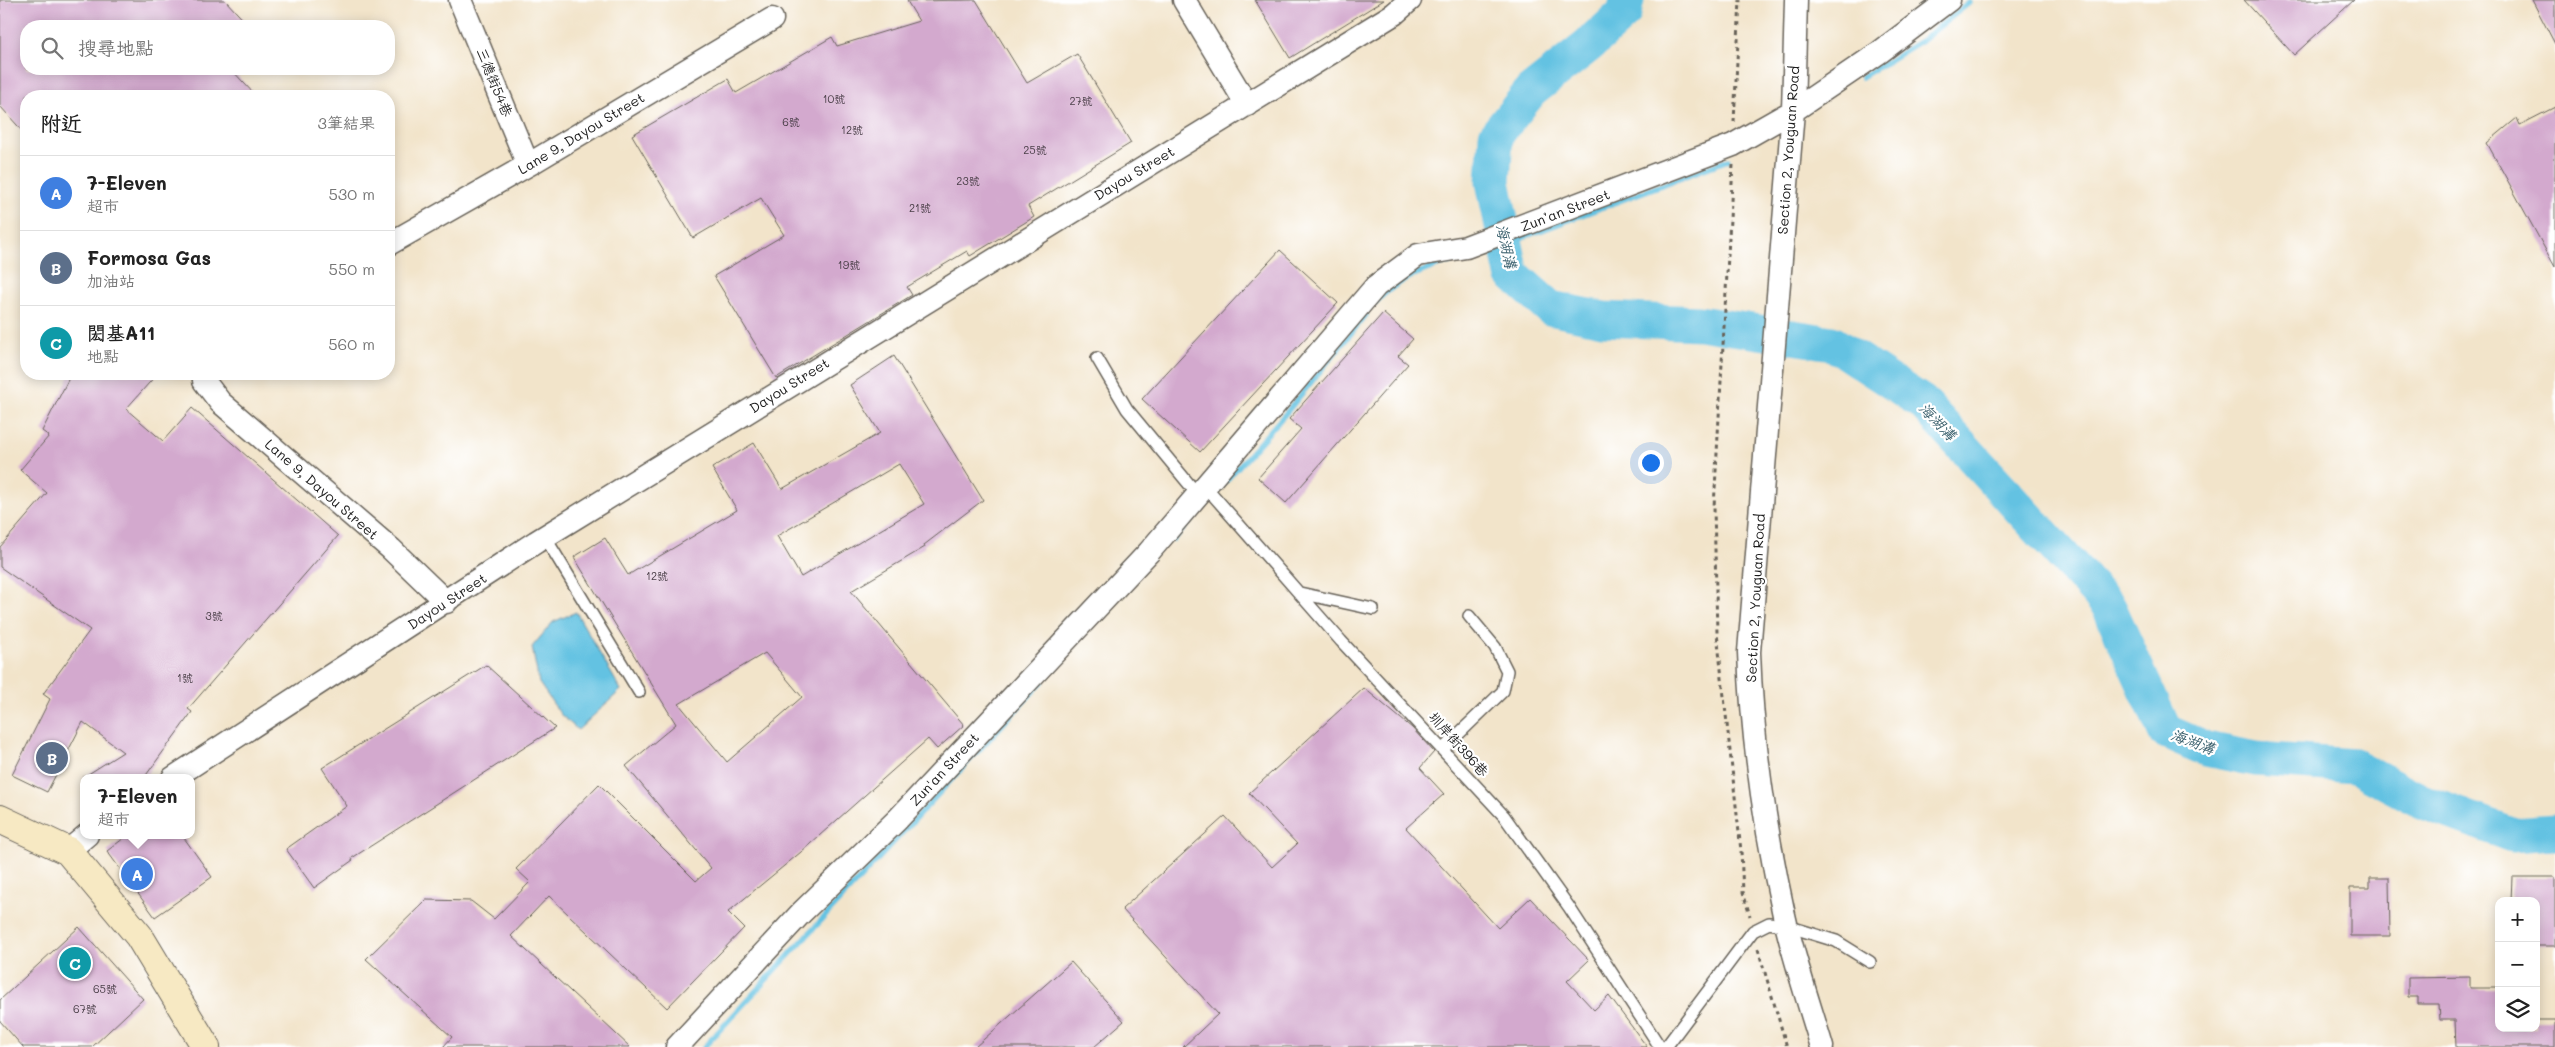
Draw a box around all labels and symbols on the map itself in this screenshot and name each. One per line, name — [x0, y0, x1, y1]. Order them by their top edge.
street label: 三德街54巷 — [473, 45, 518, 120]
street label: Section 2, Youguan Road — [1773, 65, 1803, 235]
street label: Lane 9, Dayou Street — [514, 88, 648, 178]
house number: 10號 — [823, 91, 845, 106]
house number: 27號 — [1069, 93, 1093, 108]
house number: 6號 — [782, 114, 800, 129]
house number: 12號 — [841, 122, 863, 137]
house number: 25號 — [1023, 142, 1047, 157]
street label: Dayou Street — [1090, 142, 1178, 204]
house number: 23號 — [956, 173, 980, 188]
street label: Zun’an Street — [1518, 184, 1612, 236]
house number: 21號 — [909, 200, 931, 215]
water label: 海湖溝 — [1492, 222, 1522, 272]
house number: 19號 — [838, 257, 860, 272]
street label: Dayou Street — [746, 353, 832, 417]
water label: 海湖溝 — [1915, 398, 1962, 446]
street label: Lane 9, Dayou Street — [261, 434, 383, 544]
your location — [1638, 450, 1664, 476]
street label: Section 2, Youguan Road — [1741, 513, 1769, 683]
street label: Dayou Street — [404, 568, 490, 634]
house number: 12號 — [646, 568, 668, 583]
house number: 3號 — [205, 608, 223, 623]
house number: 1號 — [177, 670, 193, 685]
street label: 圳岸街396巷 — [1425, 708, 1494, 781]
water label: 海湖溝 — [2168, 724, 2219, 759]
street label: Zun'an Street — [905, 728, 983, 810]
pin: B — [36, 739, 68, 777]
pin: A — [121, 855, 153, 893]
pin: C — [59, 944, 91, 982]
house number: 65號 — [93, 981, 117, 996]
house number: 67號 — [73, 1001, 97, 1016]

